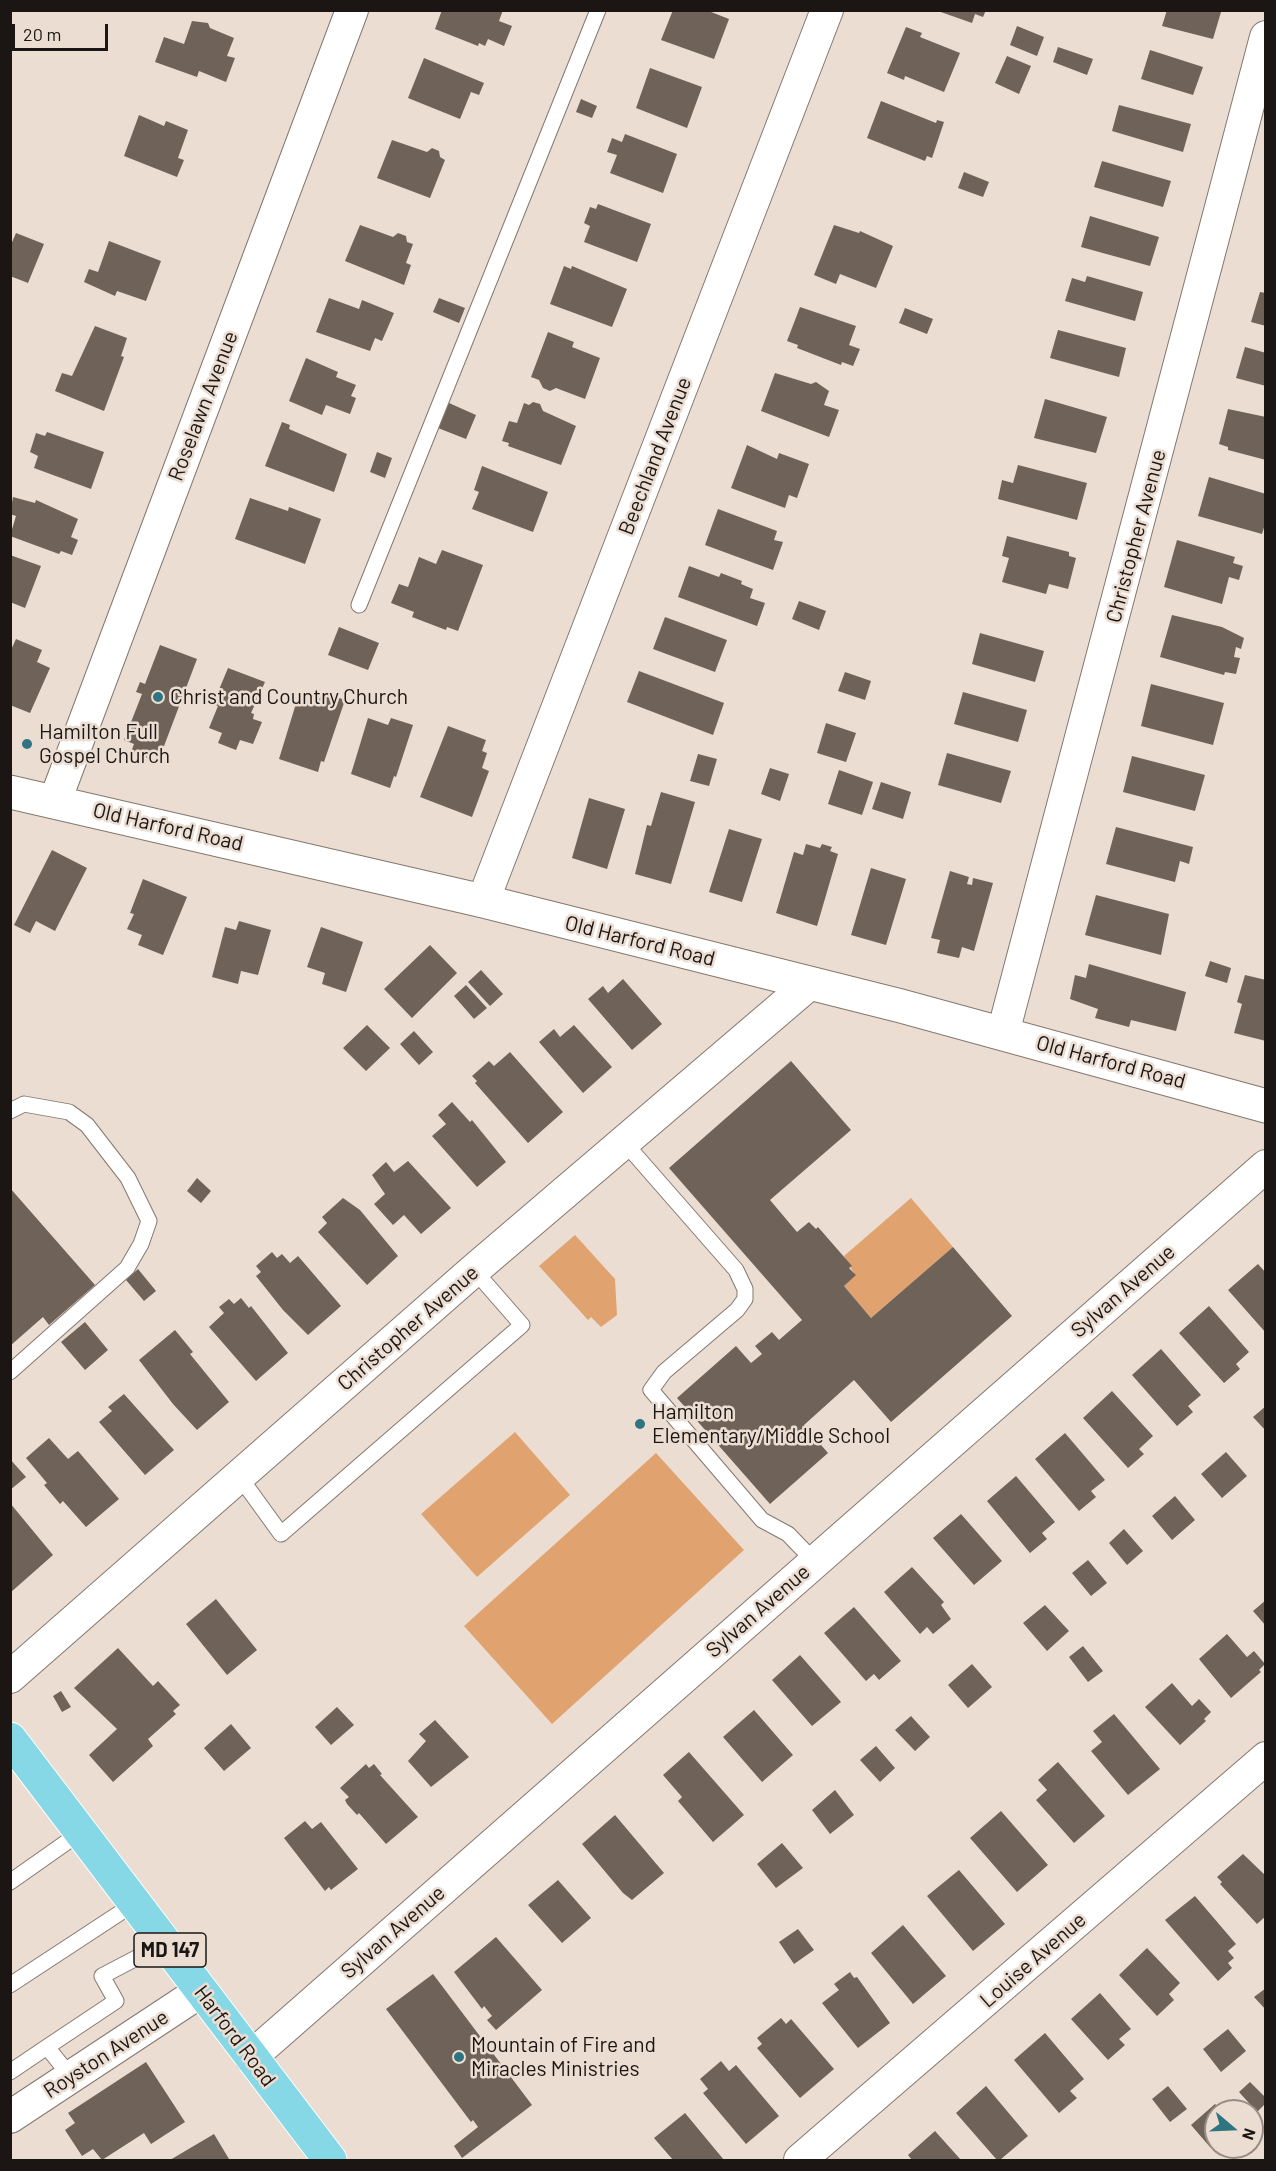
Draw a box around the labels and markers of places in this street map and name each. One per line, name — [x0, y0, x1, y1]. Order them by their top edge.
place label: Christ and Country Church — [170, 684, 408, 710]
marker: Christ and Country Church — [151, 690, 165, 704]
place label: Hamilton Full Gospel Church — [39, 719, 170, 769]
marker: Hamilton Full Gospel Church — [20, 737, 34, 751]
place label: Hamilton Elementary/Middle School — [652, 1399, 890, 1449]
marker: Hamilton Elementary/Middle School — [633, 1417, 647, 1431]
place label: Mountain of Fire and Miracles Ministries — [471, 2032, 656, 2082]
marker: Mountain of Fire and Miracles Ministries — [452, 2050, 466, 2064]

